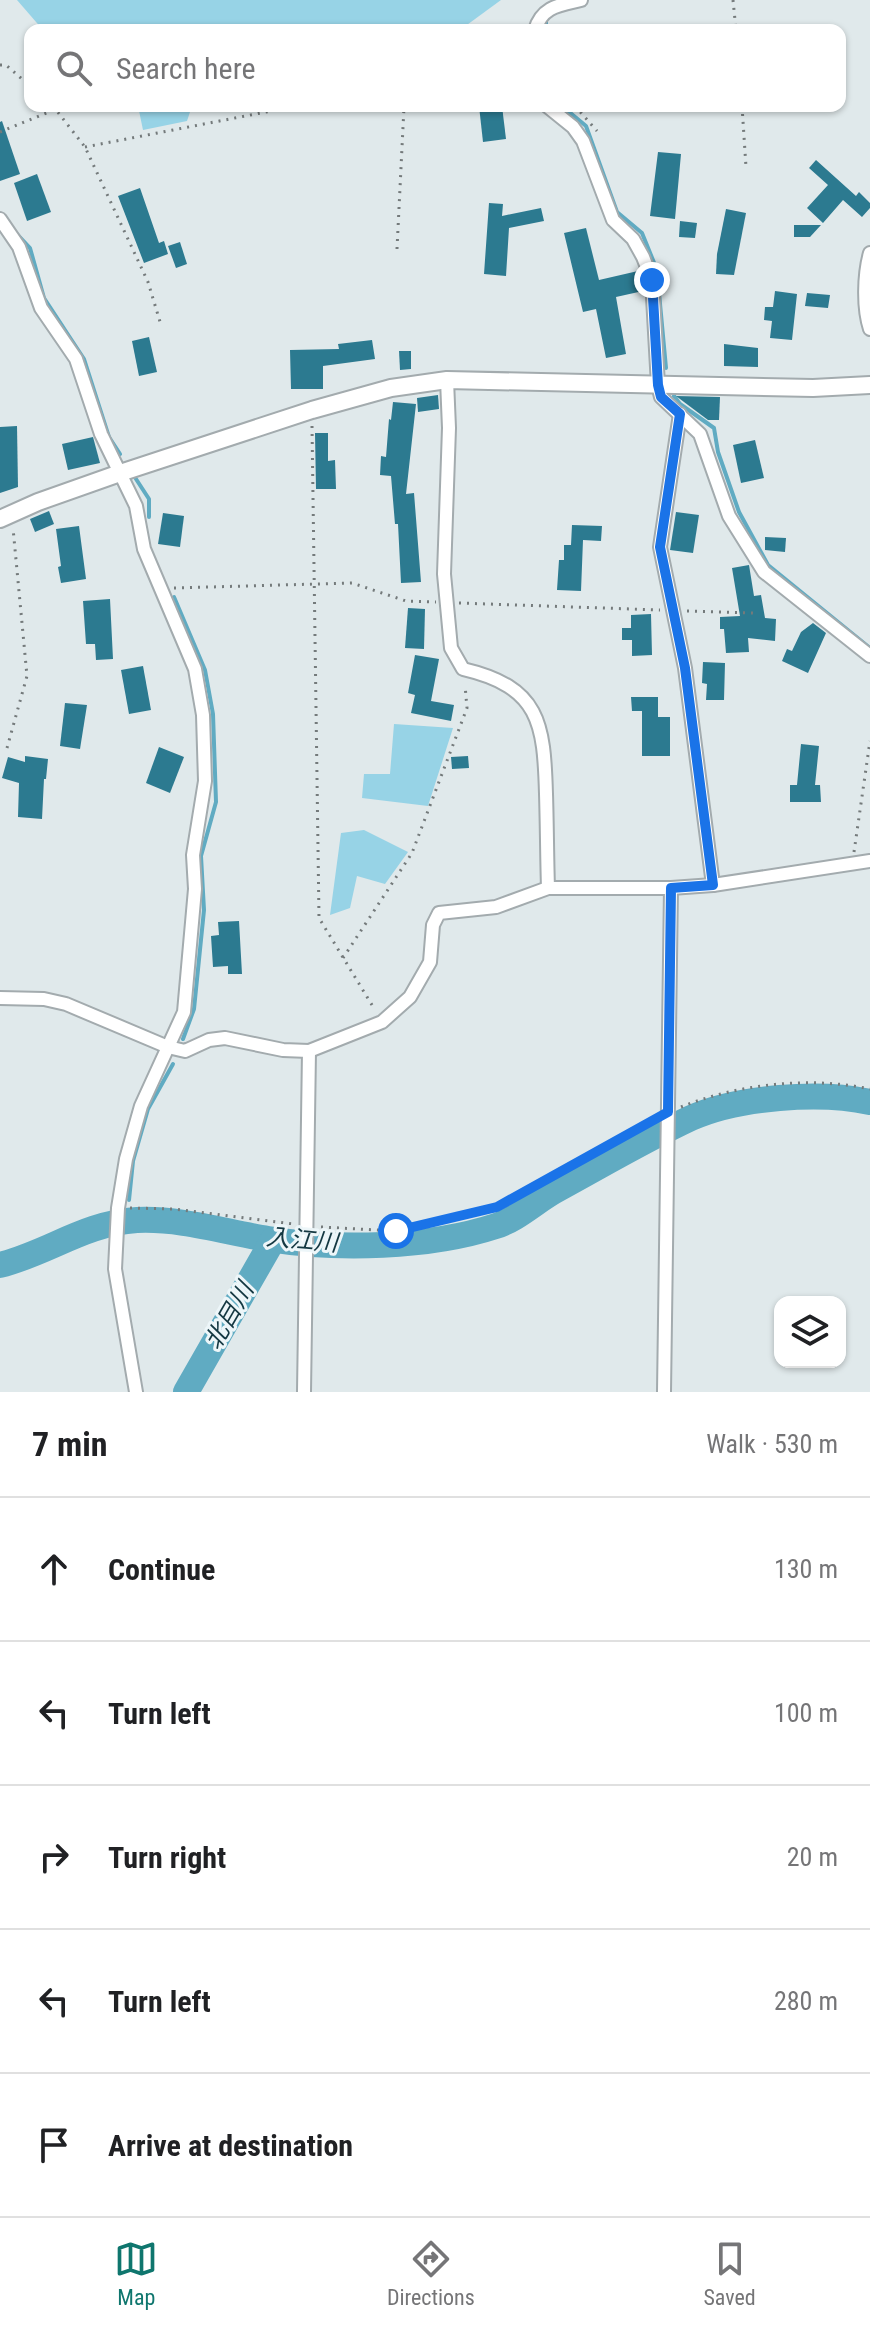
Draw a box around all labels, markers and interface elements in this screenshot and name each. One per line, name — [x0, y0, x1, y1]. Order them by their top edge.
search box — [24, 24, 846, 112]
icon: search — [52, 46, 96, 90]
text: Search here — [116, 51, 256, 86]
route end — [634, 262, 670, 298]
route start — [378, 1213, 414, 1249]
water label: 入江川 — [265, 1223, 342, 1257]
water label: 北目川 — [199, 1275, 261, 1354]
map controls — [774, 1296, 846, 1368]
button: layers — [774, 1296, 846, 1368]
text: 7 min — [32, 1424, 108, 1464]
text: Walk · 530 m — [706, 1429, 838, 1459]
icon: ahead — [32, 1547, 76, 1591]
text: Continue — [108, 1552, 215, 1587]
text: 130 m — [774, 1554, 838, 1584]
icon: left — [32, 1691, 76, 1735]
text: Turn left — [108, 1696, 211, 1731]
text: 100 m — [774, 1698, 838, 1728]
icon: right — [32, 1835, 76, 1879]
text: Turn right — [108, 1840, 226, 1875]
text: 20 m — [787, 1842, 838, 1872]
icon: left — [32, 1979, 76, 2023]
text: Turn left — [108, 1984, 211, 2019]
text: 280 m — [774, 1986, 838, 2016]
icon: arrive — [32, 2123, 76, 2167]
text: Arrive at destination — [108, 2128, 353, 2163]
tab: Map — [114, 2237, 158, 2310]
tab: Directions — [387, 2237, 475, 2310]
tab: Saved — [703, 2237, 756, 2310]

